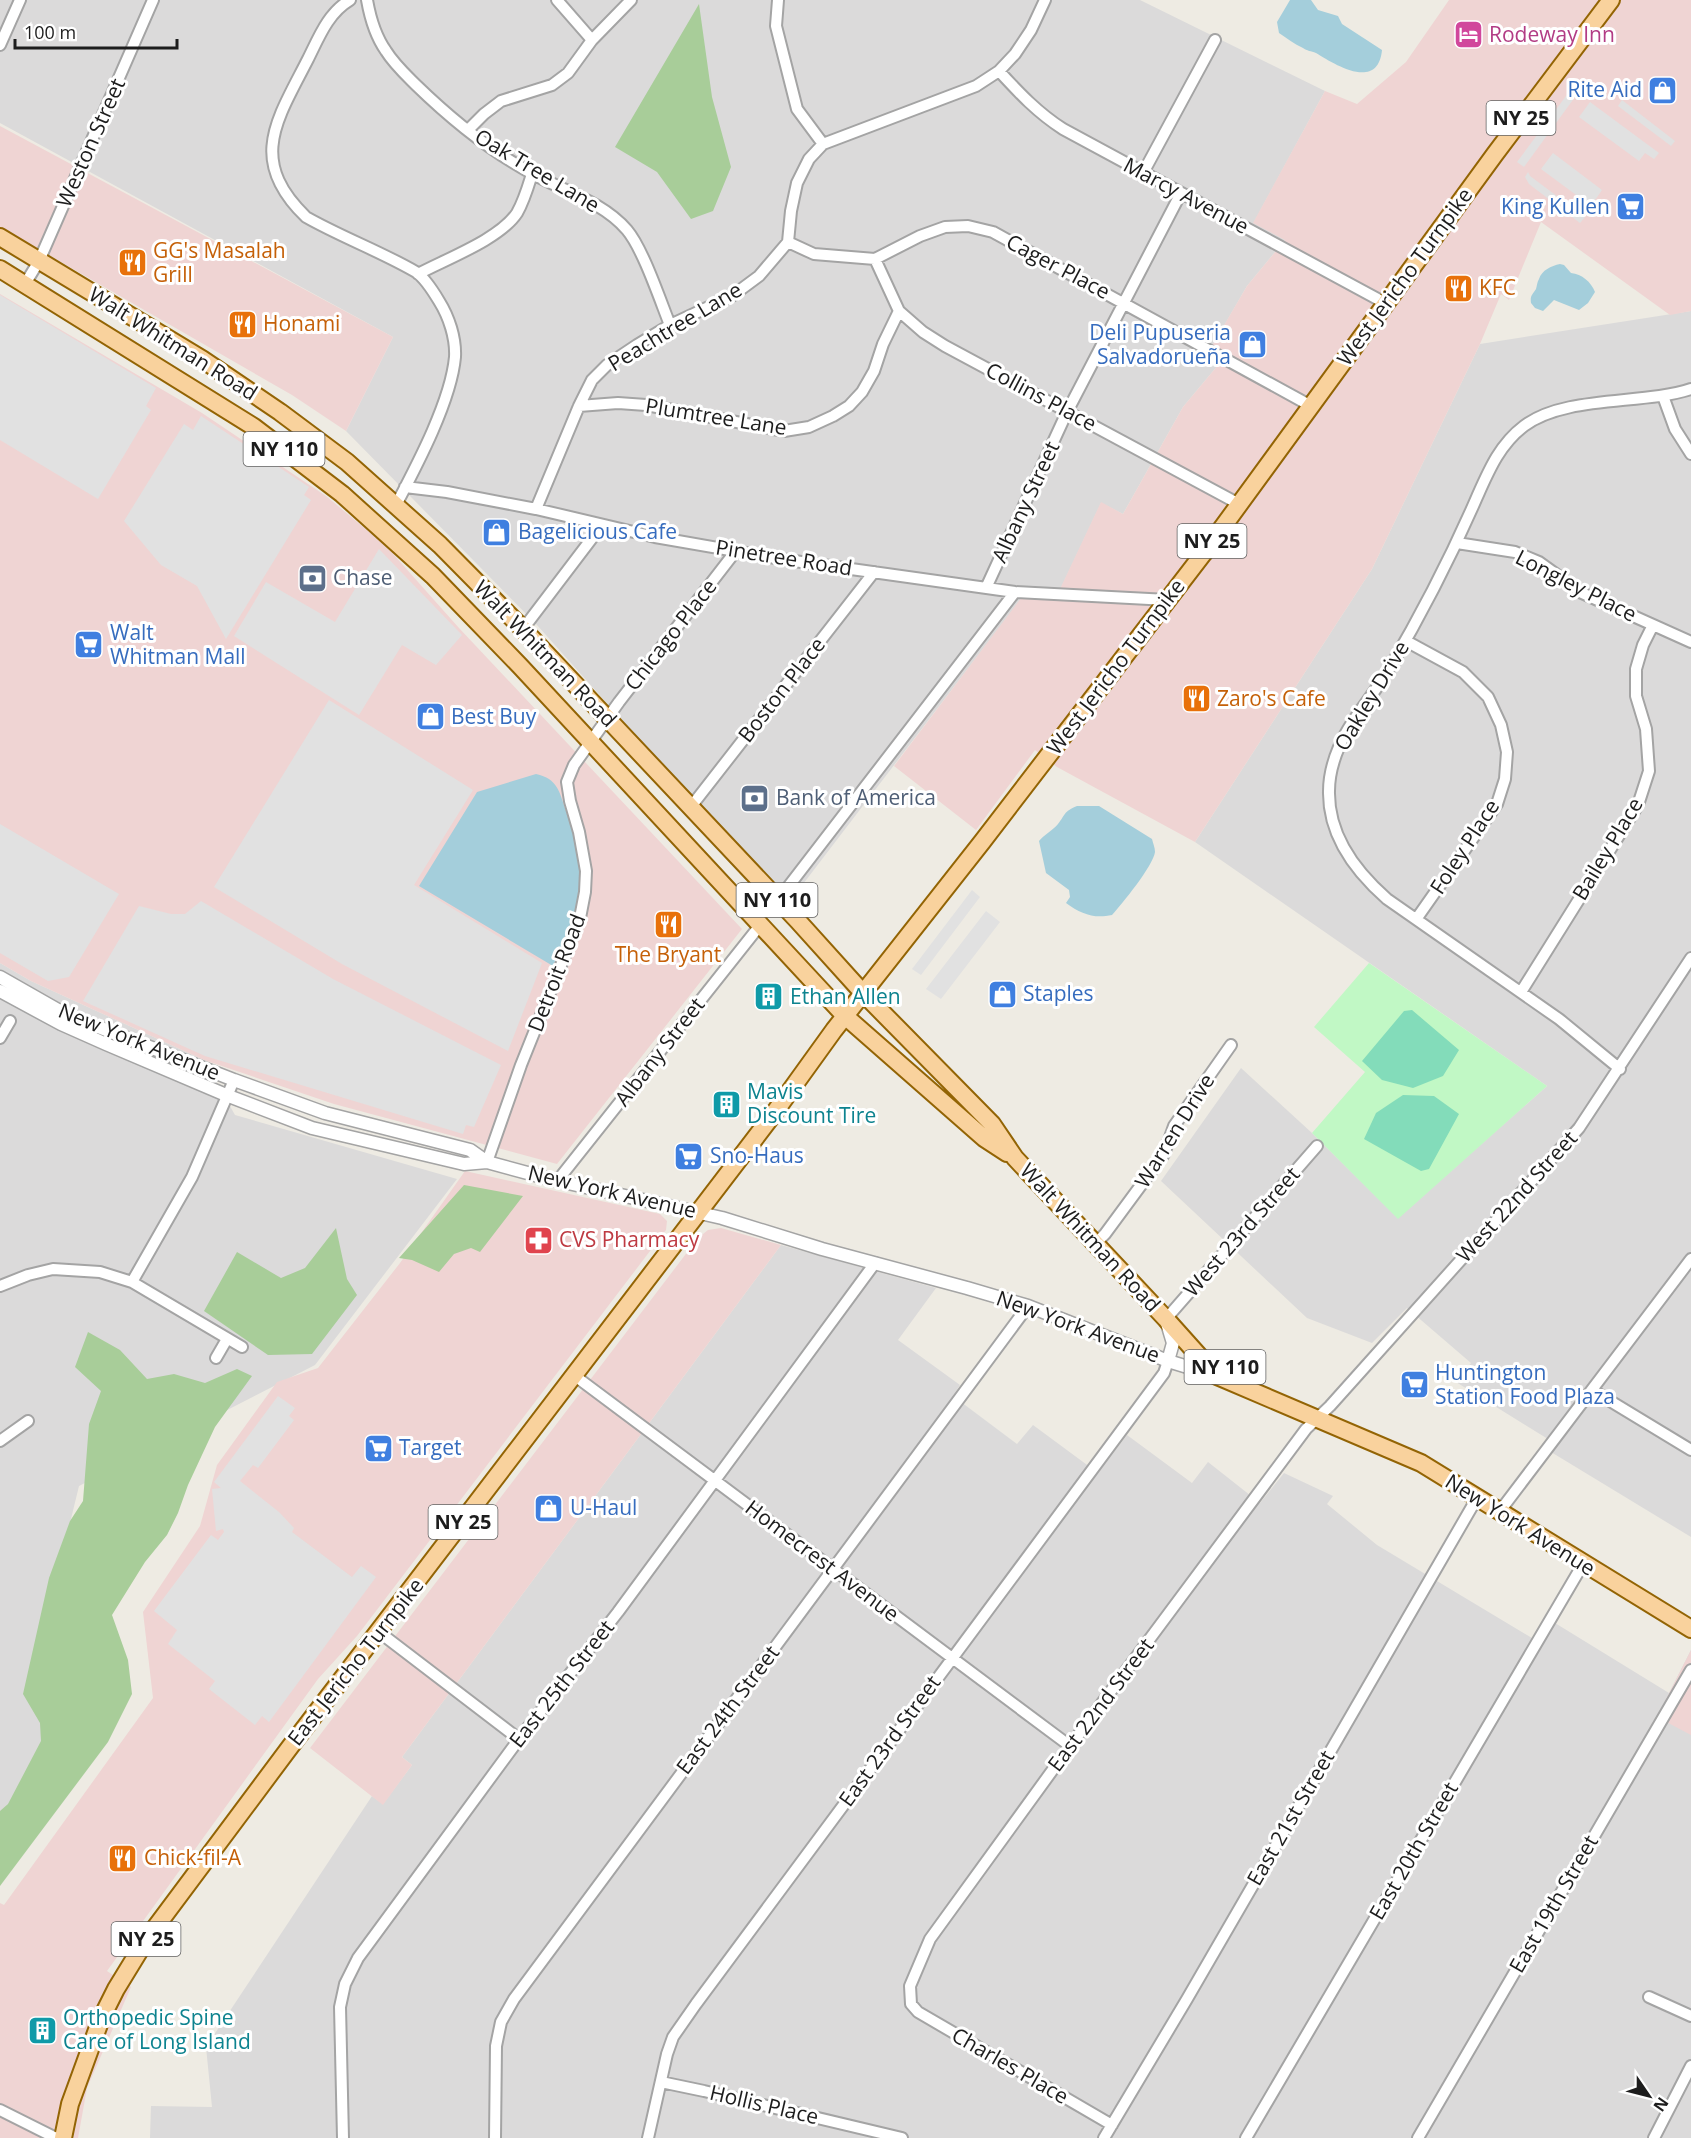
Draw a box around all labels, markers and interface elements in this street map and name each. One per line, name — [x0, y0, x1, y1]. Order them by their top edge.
scale bar — [15, 12, 177, 50]
hotel icon: Rodeway Inn — [1452, 19, 1484, 51]
text: 100 m — [24, 20, 76, 44]
place label: Rodeway Inn — [1489, 20, 1615, 48]
street label: Weston Street — [49, 74, 131, 211]
shop icon: Rite Aid — [1647, 74, 1679, 106]
place label: Rite Aid — [1568, 75, 1642, 103]
road number: NY 25 — [1486, 101, 1556, 135]
street label: Oak Tree Lane — [470, 122, 605, 218]
street label: Marcy Avenue — [1119, 150, 1254, 240]
street label: West Jericho Turnpike — [1330, 182, 1478, 371]
supermarket icon: King Kullen — [1615, 191, 1647, 223]
place label: King Kullen — [1501, 192, 1610, 220]
street label: Cager Place — [1002, 227, 1115, 305]
place label: GG's Masalah Grill — [153, 236, 286, 288]
restaurant icon: GG's Masalah Grill — [116, 247, 148, 279]
restaurant icon: KFC — [1442, 272, 1474, 304]
place label: KFC — [1479, 273, 1516, 301]
street label: Peachtree Lane — [602, 275, 747, 377]
street label: Walt Whitman Road — [84, 280, 263, 406]
restaurant icon: Honami — [226, 308, 258, 340]
place label: Honami — [263, 309, 340, 337]
place label: Deli Pupuseria Salvadorueña — [1089, 318, 1231, 370]
shop icon: Deli Pupuseria Salvadorueña — [1236, 329, 1268, 361]
street label: Collins Place — [981, 355, 1102, 437]
street label: Plumtree Lane — [644, 391, 789, 441]
road number: NY 110 — [244, 432, 324, 466]
street label: Albany Street — [985, 436, 1065, 567]
shop icon: Bagelicious Cafe — [481, 516, 513, 548]
place label: Bagelicious Cafe — [518, 517, 677, 545]
road number: NY 25 — [1178, 524, 1246, 558]
street label: Pinetree Road — [714, 532, 854, 582]
street label: Longley Place — [1511, 543, 1642, 628]
bank icon: Chase — [296, 562, 328, 594]
place label: Chase — [333, 563, 393, 591]
street label: Chicago Place — [618, 573, 723, 696]
street label: West Jericho Turnpike — [1040, 573, 1191, 760]
street label: Walt Whitman Road — [468, 574, 623, 733]
place label: Walt Whitman Mall — [110, 618, 246, 670]
supermarket icon: Walt Whitman Mall — [73, 629, 105, 661]
street label: Boston Place — [731, 631, 831, 748]
street label: Oakley Drive — [1327, 635, 1415, 756]
restaurant icon: Zaro's Cafe — [1180, 683, 1212, 715]
place label: Zaro's Cafe — [1217, 684, 1326, 712]
shop icon: Best Buy — [414, 701, 446, 733]
place label: Best Buy — [451, 702, 537, 730]
bank icon: Bank of America — [739, 782, 771, 814]
place label: Bank of America — [776, 783, 936, 811]
street label: Bailey Place — [1566, 792, 1649, 905]
street label: Foley Place — [1423, 794, 1505, 899]
road number: NY 110 — [736, 883, 818, 917]
restaurant icon: The Bryant — [652, 908, 684, 940]
street label: Detroit Road — [521, 910, 591, 1036]
place label: The Bryant — [615, 940, 721, 968]
shop icon: Staples — [986, 978, 1018, 1010]
place label: Staples — [1023, 979, 1094, 1007]
building icon: Ethan Allen — [753, 981, 785, 1013]
place label: Ethan Allen — [790, 982, 901, 1010]
street label: Albany Street — [608, 991, 710, 1111]
street label: New York Avenue — [54, 996, 224, 1086]
street label: Warren Drive — [1128, 1068, 1220, 1193]
place label: Mavis Discount Tire — [747, 1077, 876, 1129]
building icon: Mavis Discount Tire — [710, 1088, 742, 1120]
street label: West 22nd Street — [1450, 1125, 1583, 1268]
supermarket icon: Sno-Haus — [673, 1140, 705, 1172]
place label: Sno-Haus — [710, 1141, 804, 1169]
street label: Walt Whitman Road — [1014, 1157, 1167, 1318]
street label: New York Avenue — [525, 1158, 699, 1224]
street label: West 23rd Street — [1177, 1160, 1306, 1302]
pharmacy icon: CVS Pharmacy — [522, 1224, 554, 1256]
place label: CVS Pharmacy — [559, 1225, 700, 1253]
street label: New York Avenue — [993, 1284, 1164, 1369]
road number: NY 110 — [1184, 1350, 1266, 1384]
place label: Huntington Station Food Plaza — [1435, 1358, 1615, 1410]
supermarket icon: Huntington Station Food Plaza — [1398, 1369, 1430, 1401]
supermarket icon: Target — [362, 1432, 394, 1464]
place label: Target — [399, 1433, 462, 1461]
street label: New York Avenue — [1440, 1467, 1601, 1582]
shop icon: U-Haul — [533, 1492, 565, 1524]
place label: U-Haul — [570, 1493, 637, 1521]
street label: Homecrest Avenue — [740, 1493, 905, 1627]
road number: NY 25 — [428, 1505, 498, 1539]
street label: East Jericho Turnpike — [281, 1572, 430, 1751]
street label: East 25th Street — [503, 1614, 620, 1753]
street label: East 22nd Street — [1041, 1632, 1160, 1777]
street label: East 24th Street — [669, 1639, 785, 1780]
street label: East 23rd Street — [832, 1669, 946, 1812]
street label: East 21st Street — [1240, 1745, 1340, 1890]
street label: East 20th Street — [1362, 1776, 1464, 1925]
street label: East 19th Street — [1502, 1829, 1604, 1978]
restaurant icon: Chick-fil-A — [107, 1842, 139, 1874]
place label: Chick-fil-A — [144, 1843, 242, 1871]
road number: NY 25 — [112, 1922, 180, 1956]
place label: Orthopedic Spine Care of Long Island — [63, 2003, 251, 2055]
building icon: Orthopedic Spine Care of Long Island — [26, 2014, 58, 2046]
street label: Charles Place — [947, 2020, 1074, 2110]
north arrow — [1619, 2066, 1679, 2126]
street label: Hollis Place — [707, 2078, 821, 2130]
text: N — [1649, 2093, 1674, 2116]

